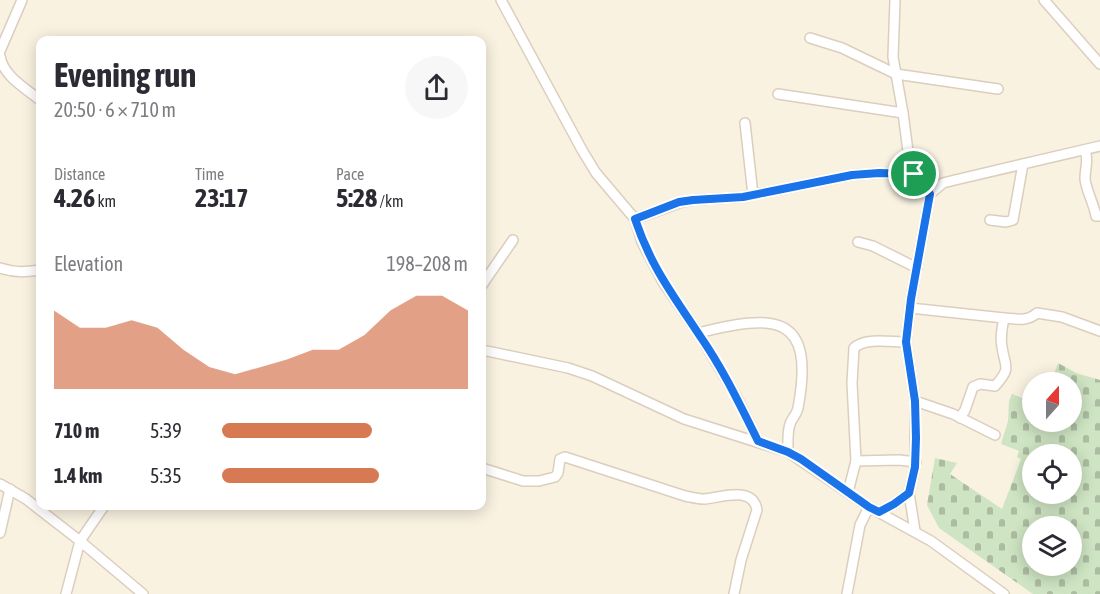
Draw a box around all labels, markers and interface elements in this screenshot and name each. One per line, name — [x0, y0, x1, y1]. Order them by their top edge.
text: Evening run — [54, 56, 196, 94]
button: share — [405, 56, 468, 119]
text: 20:50 · 6 × 710 m — [54, 98, 176, 121]
pin — [888, 148, 939, 199]
icon: arrive — [897, 157, 930, 190]
text: Distance — [54, 165, 105, 183]
text: Time — [195, 165, 224, 183]
text: Pace — [336, 165, 364, 183]
text: 4.26 — [54, 183, 95, 213]
text: 23:17 — [195, 183, 249, 213]
text: 5:28 — [336, 183, 377, 213]
text: km — [95, 192, 116, 210]
text: /km — [377, 192, 403, 210]
text: Elevation — [54, 252, 123, 275]
text: 198–208 m — [386, 252, 468, 275]
north arrow — [1022, 372, 1082, 432]
map controls — [1022, 372, 1082, 576]
text: 710 m — [54, 419, 99, 442]
text: 5:39 — [150, 419, 182, 442]
button: locate — [1022, 444, 1082, 504]
text: 1.4 km — [54, 464, 102, 487]
text: 5:35 — [150, 464, 182, 487]
button: layers — [1022, 516, 1082, 576]

